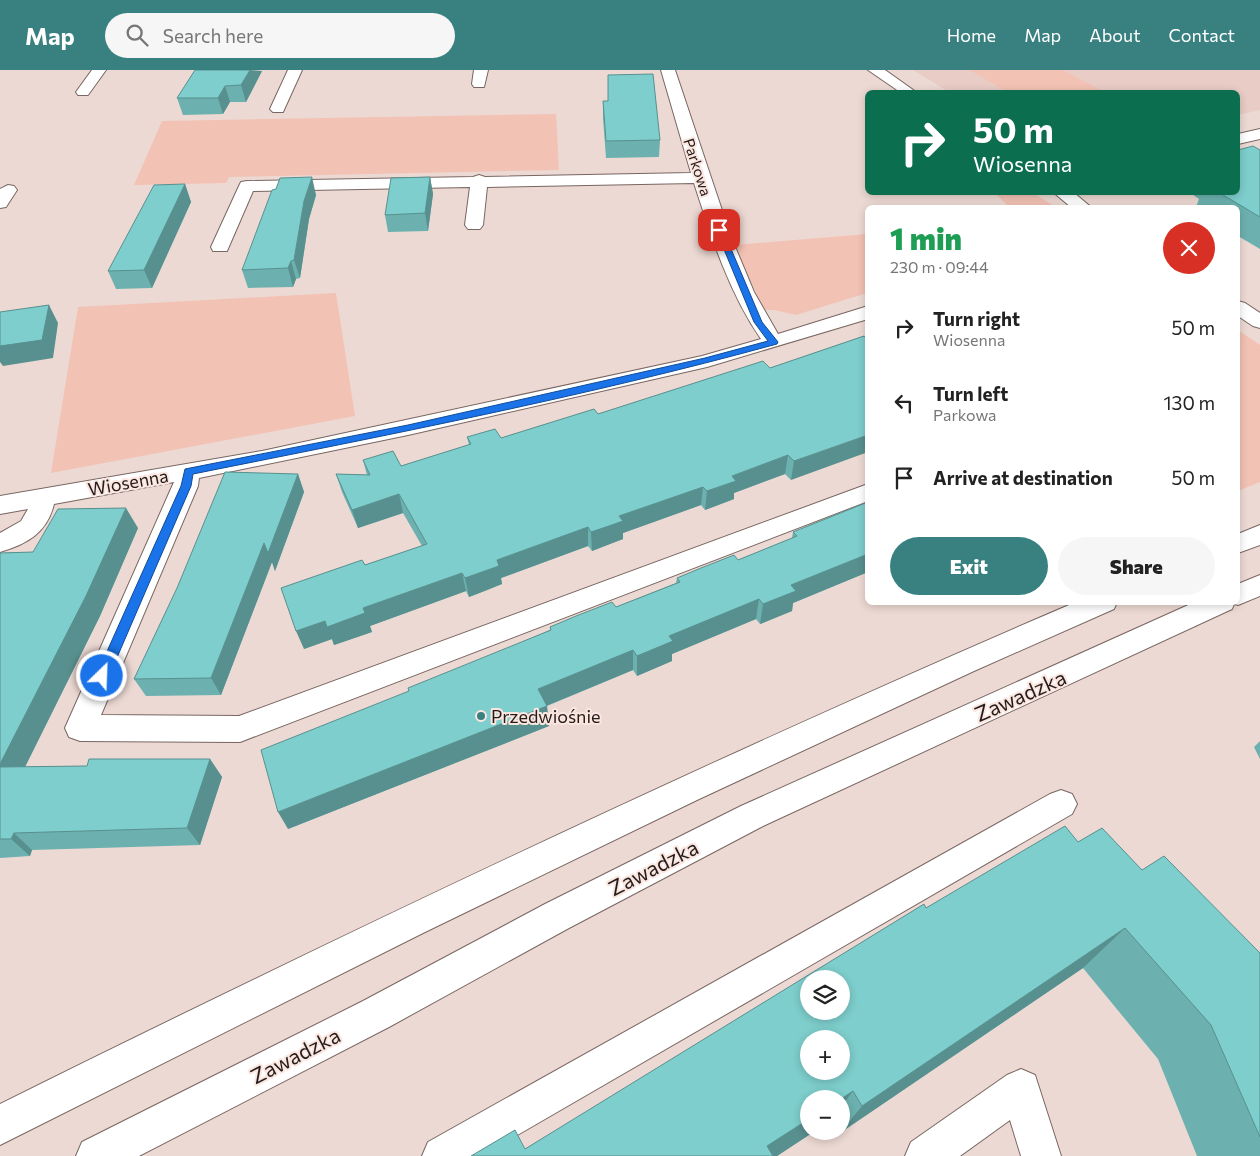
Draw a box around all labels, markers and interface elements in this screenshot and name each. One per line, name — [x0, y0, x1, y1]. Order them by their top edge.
search box — [105, 13, 455, 58]
text: Map — [25, 21, 75, 50]
icon: search — [123, 21, 151, 49]
text: Search here — [163, 24, 263, 47]
text: Home — [947, 24, 996, 46]
text: Map — [1024, 24, 1061, 46]
text: About — [1089, 24, 1141, 46]
text: Contact — [1169, 24, 1235, 46]
text: 50 m — [973, 107, 1054, 150]
icon: right — [890, 110, 955, 175]
street label: Parkowa — [680, 136, 716, 198]
text: Wiosenna — [973, 150, 1072, 177]
pin — [698, 209, 740, 251]
icon: arrive — [705, 216, 733, 244]
text: 1 min — [890, 219, 962, 256]
button: close — [1163, 222, 1215, 274]
text: 230 m · 09:44 — [890, 257, 989, 276]
text: Turn right — [933, 307, 1020, 330]
icon: right — [890, 314, 918, 342]
text: 50 m — [1171, 316, 1215, 339]
text: Wiosenna — [933, 330, 1005, 349]
text: Turn left — [933, 382, 1008, 405]
icon: left — [890, 389, 918, 417]
text: 130 m — [1163, 391, 1215, 414]
text: Parkowa — [933, 405, 996, 424]
street label: Wiosenna — [86, 464, 170, 500]
icon: arrive — [890, 464, 918, 492]
text: Arrive at destination — [933, 466, 1113, 489]
text: 50 m — [1171, 466, 1215, 489]
button: Exit — [890, 537, 1048, 595]
button: Share — [1058, 537, 1215, 595]
position arrow — [75, 649, 127, 701]
street label: Zawadzka — [970, 664, 1070, 726]
place label: Przedwiośnie — [491, 705, 601, 727]
marker: Przedwiośnie — [475, 710, 487, 722]
street label: Zawadzka — [604, 834, 702, 900]
map controls — [800, 970, 850, 1140]
button: layers — [800, 970, 850, 1020]
street label: Zawadzka — [246, 1022, 344, 1088]
button: + — [800, 1030, 850, 1080]
button: − — [800, 1090, 850, 1140]

